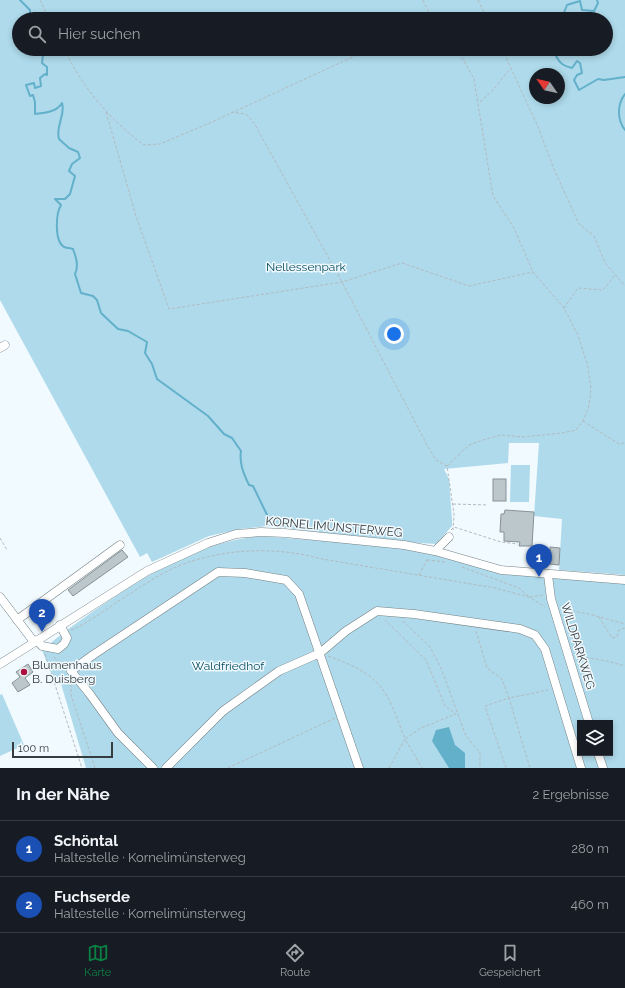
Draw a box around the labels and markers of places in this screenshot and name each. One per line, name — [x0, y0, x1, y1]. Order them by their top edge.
pin: 1 — [526, 544, 552, 577]
pin: 2 — [29, 599, 55, 632]
place label: Blumenhaus B. Duisberg — [32, 658, 102, 686]
marker: Blumenhaus B. Duisberg — [19, 667, 29, 677]

